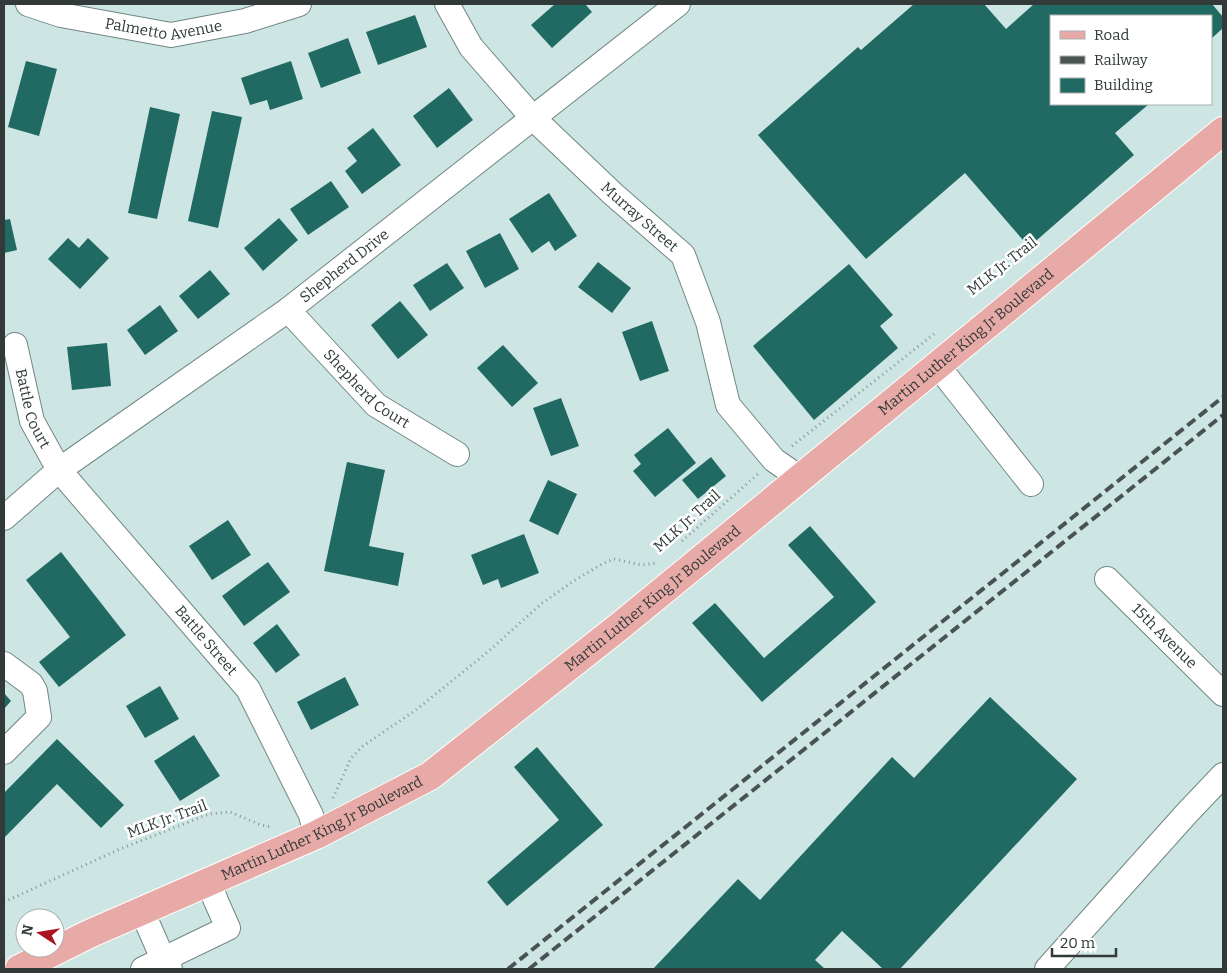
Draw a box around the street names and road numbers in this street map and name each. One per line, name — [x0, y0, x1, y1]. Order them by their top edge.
street label: Palmetto Avenue — [103, 14, 224, 44]
street label: Murray Street — [597, 178, 682, 256]
street label: Shepherd Drive — [296, 225, 393, 306]
street label: MLK Jr. Trail — [964, 233, 1040, 299]
street label: Martin Luther King Jr Boulevard — [875, 265, 1057, 419]
street label: Shepherd Court — [320, 345, 413, 433]
street label: Battle Court — [12, 367, 54, 452]
street label: MLK Jr. Trail — [650, 486, 724, 556]
street label: Martin Luther King Jr Boulevard — [561, 522, 744, 675]
street label: 15th Avenue — [1128, 600, 1201, 672]
street label: Battle Street — [171, 602, 241, 679]
street label: Martin Luther King Jr Boulevard — [218, 772, 426, 884]
street label: MLK Jr. Trail — [125, 796, 209, 842]

